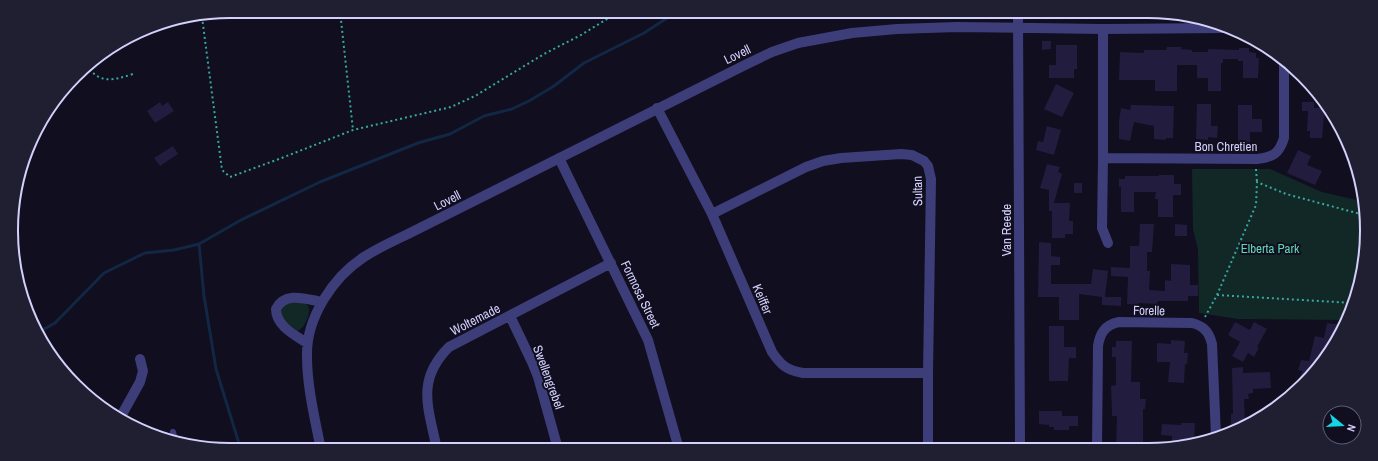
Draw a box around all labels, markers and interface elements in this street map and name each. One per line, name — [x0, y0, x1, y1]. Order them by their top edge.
street label: Lovell — [721, 41, 753, 68]
street label: Bon Chretien — [1195, 138, 1257, 155]
street label: Sultan — [909, 176, 926, 206]
street label: Lovell — [431, 187, 463, 214]
street label: Van Reede — [998, 204, 1015, 256]
park label: Elberta Park — [1241, 240, 1300, 257]
street label: Formosa Street — [617, 258, 664, 331]
street label: Keiffer — [749, 281, 777, 317]
street label: Woltemade — [447, 300, 503, 339]
street label: Forelle — [1133, 302, 1165, 319]
street label: Swellengrebel — [529, 343, 568, 412]
north arrow — [1322, 405, 1362, 445]
text: N — [1344, 423, 1359, 433]

